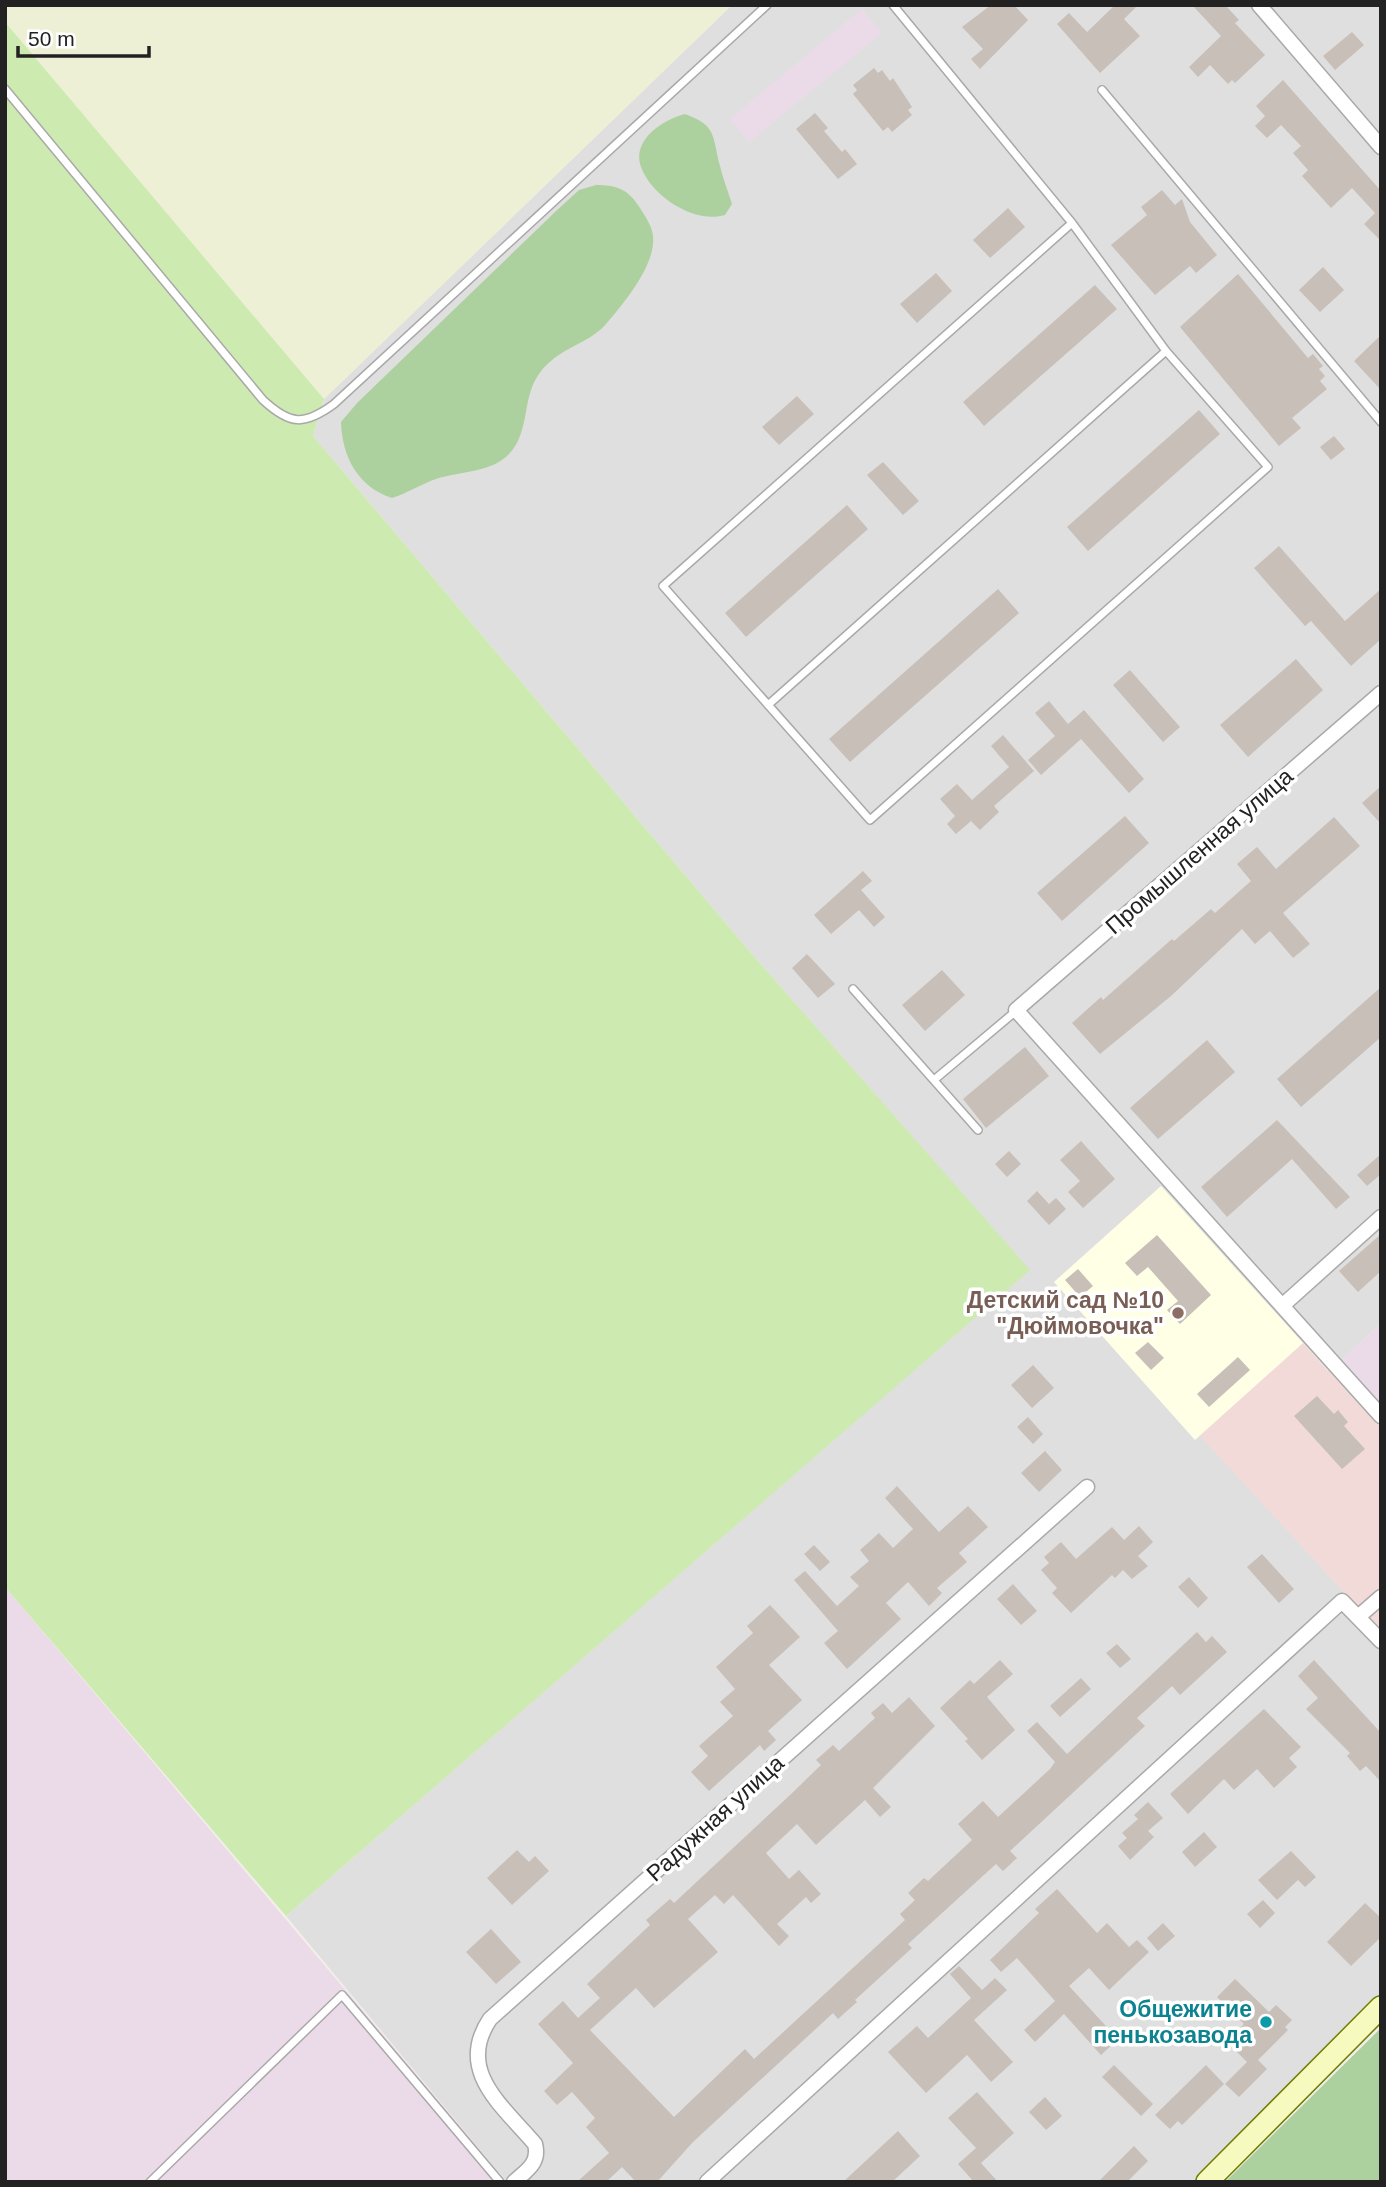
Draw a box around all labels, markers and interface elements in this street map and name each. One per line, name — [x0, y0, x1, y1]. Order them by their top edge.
scale bar — [18, 14, 149, 58]
text: 50 m — [28, 27, 75, 50]
street label: Промышленная улица — [1100, 763, 1298, 939]
place label: Детский сад №10 "Дюймовочка" — [967, 1287, 1164, 1339]
marker: Детский сад №10 "Дюймовочка" — [1170, 1305, 1186, 1321]
street label: Радужная улица — [641, 1749, 789, 1886]
place label: Общежитие пенькозавода — [1093, 1996, 1252, 2048]
marker: Общежитие пенькозавода — [1258, 2014, 1274, 2030]

